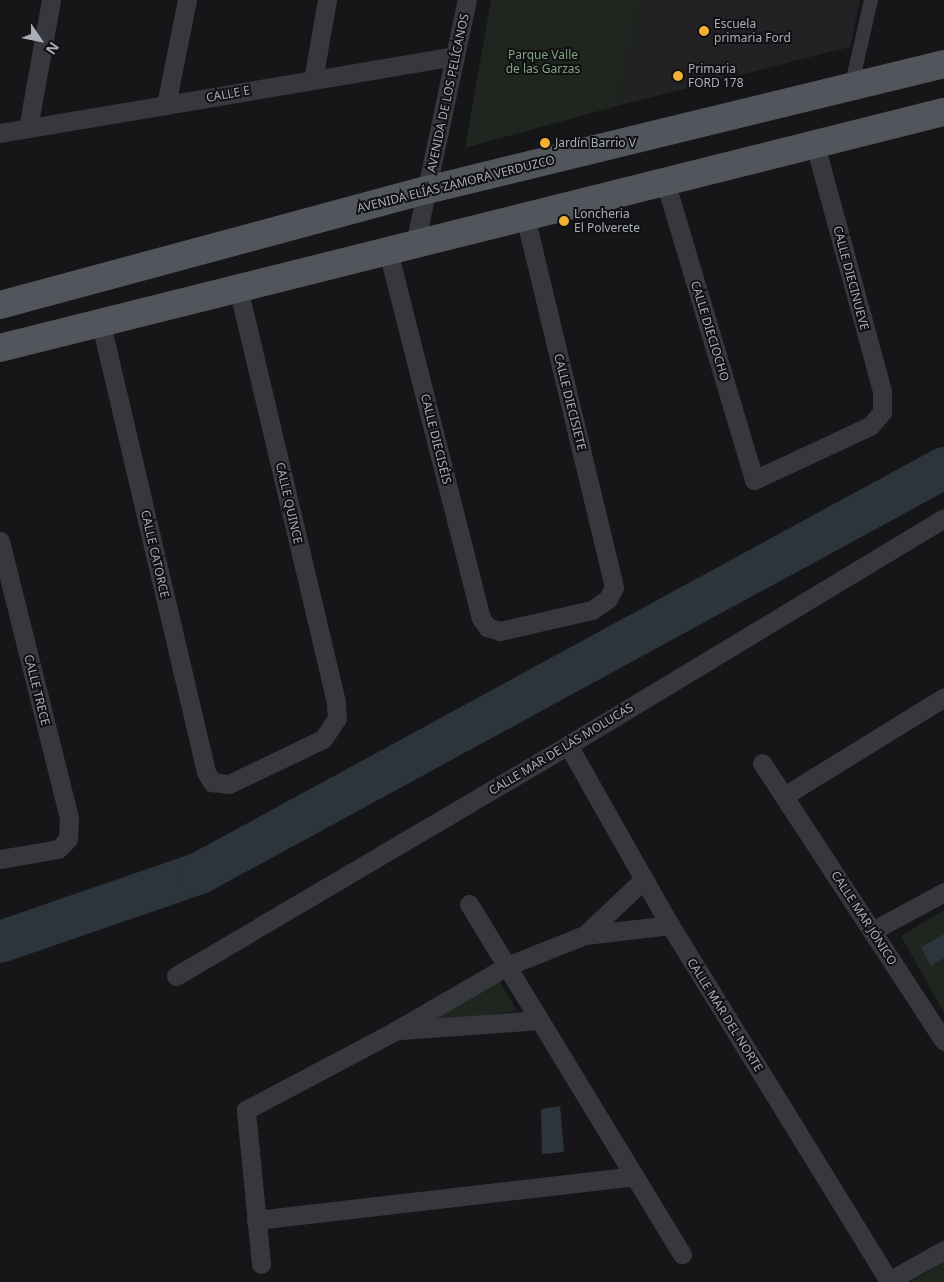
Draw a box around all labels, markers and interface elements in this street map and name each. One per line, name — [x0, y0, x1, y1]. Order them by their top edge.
street label: AVENIDA DE LOS PELÍCANOS — [424, 12, 472, 174]
north arrow — [15, 15, 65, 65]
place label: Escuela primaria Ford — [714, 17, 791, 45]
marker: Escuela primaria Ford — [698, 25, 710, 37]
text: N — [42, 39, 64, 59]
park label: Parque Valle de las Garzas — [506, 48, 580, 76]
place label: Primaria FORD 178 — [688, 62, 744, 90]
marker: Primaria FORD 178 — [672, 70, 684, 82]
street label: CALLE E — [205, 83, 251, 105]
place label: Jardín Barrio V — [555, 136, 636, 150]
marker: Jardín Barrio V — [539, 137, 551, 149]
street label: AVENIDA ELÍAS ZAMORA VERDUZCO — [356, 152, 556, 216]
place label: Loncheria El Polverete — [574, 207, 640, 235]
marker: Loncheria El Polverete — [558, 215, 570, 227]
street label: CALLE DIECINUEVE — [830, 224, 872, 332]
street label: CALLE DIECIOCHO — [688, 279, 732, 383]
street label: CALLE DIECISIETE — [551, 352, 589, 452]
street label: CALLE DIECISÉIS — [418, 392, 454, 486]
street label: CALLE QUINCE — [273, 461, 305, 545]
street label: CALLE CATORCE — [138, 509, 172, 599]
street label: CALLE TRECE — [21, 653, 53, 727]
street label: CALLE MAR DE LAS MOLUCAS — [486, 700, 636, 798]
street label: CALLE MAR JÓNICO — [828, 868, 900, 968]
street label: CALLE MAR DEL NORTE — [684, 956, 766, 1074]

